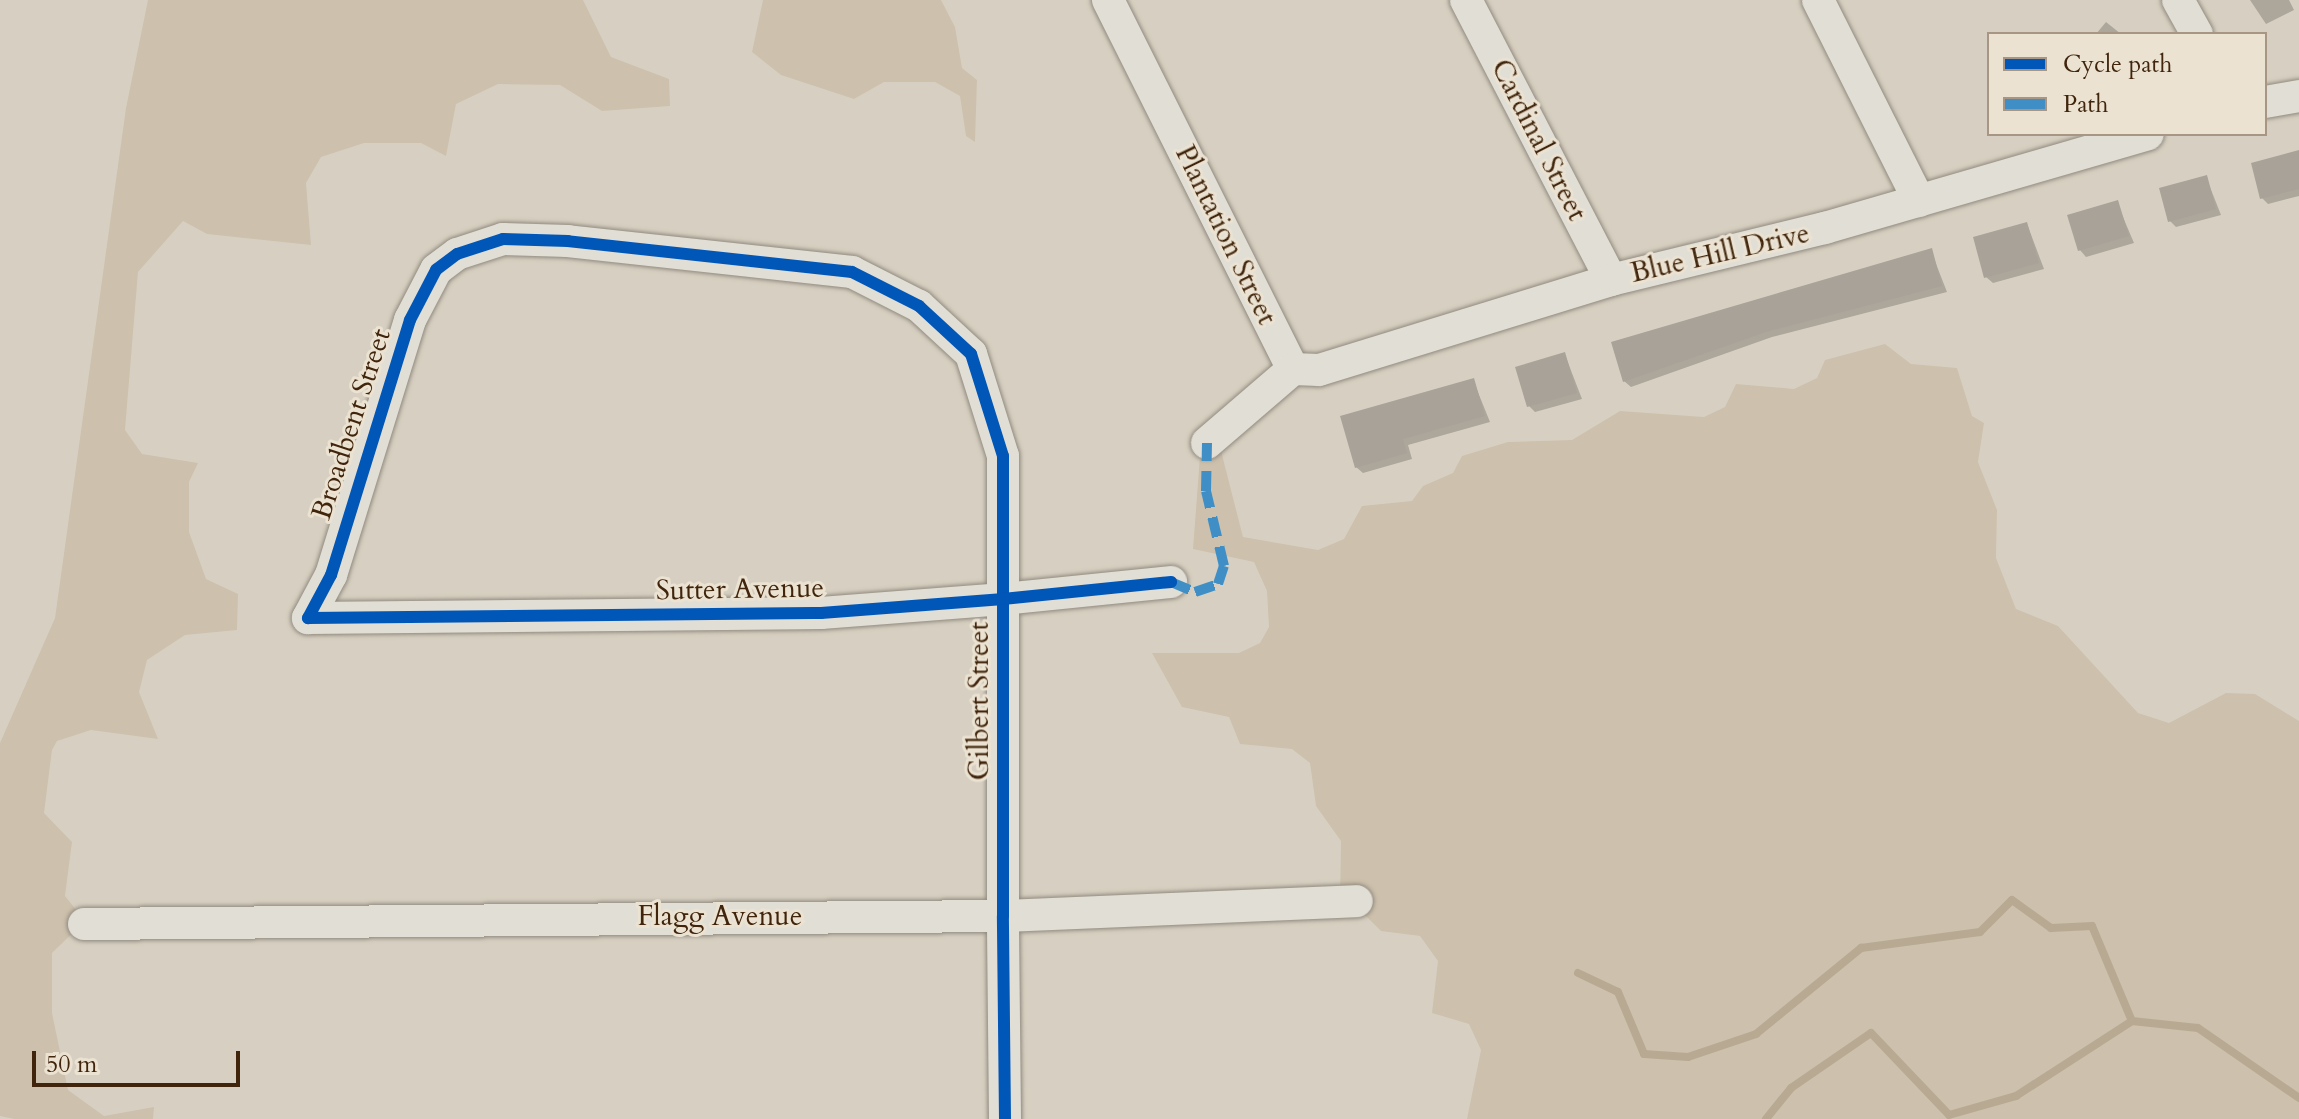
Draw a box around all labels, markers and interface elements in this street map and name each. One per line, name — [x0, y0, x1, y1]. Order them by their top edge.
legend — [1987, 32, 2267, 136]
text: Cycle path — [2063, 48, 2172, 81]
street label: Cardinal Street — [1484, 54, 1594, 226]
text: Path — [2063, 88, 2108, 121]
street label: Plantation Street — [1168, 140, 1284, 330]
street label: Blue Hill Drive — [1627, 216, 1813, 290]
street label: Broadbent Street — [304, 324, 398, 524]
street label: Sutter Avenue — [656, 571, 824, 607]
street label: Gilbert Street — [962, 622, 996, 780]
street label: Flagg Avenue — [638, 899, 802, 933]
scale bar — [36, 1035, 244, 1085]
text: 50 m — [46, 1048, 97, 1081]

